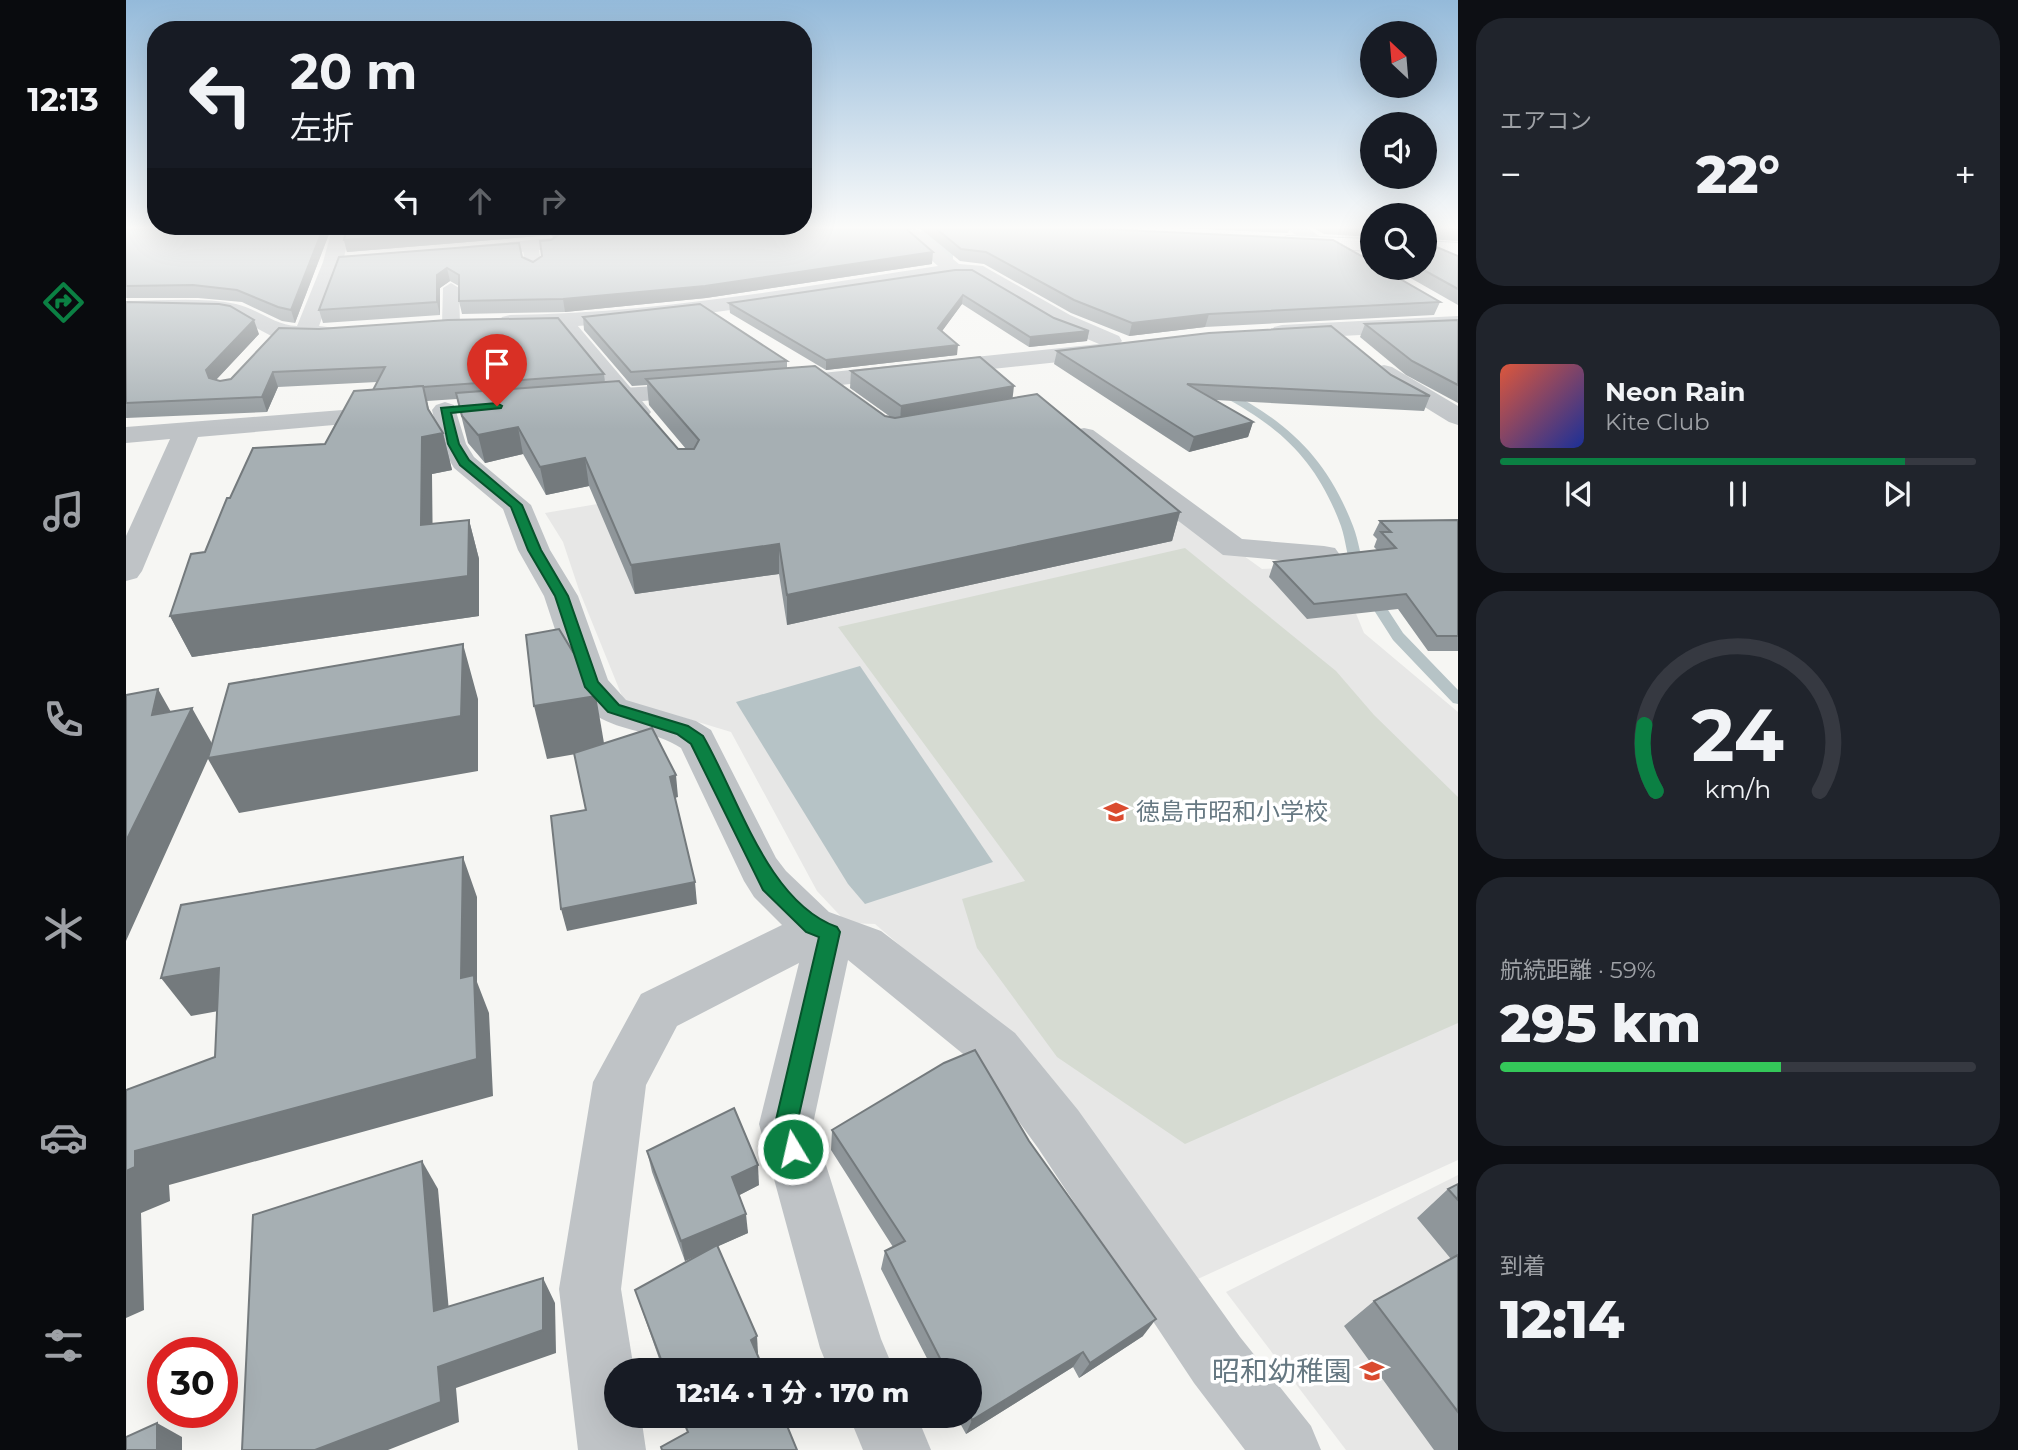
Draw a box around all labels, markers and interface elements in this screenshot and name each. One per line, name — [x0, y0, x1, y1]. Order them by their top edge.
north arrow — [1360, 21, 1437, 98]
map controls — [1360, 21, 1437, 280]
text: 20 m — [290, 42, 417, 101]
icon: left — [175, 49, 266, 140]
text: 12:13 — [27, 80, 99, 119]
text: エアコン — [1500, 107, 1592, 135]
text: 左折 — [290, 108, 354, 147]
button: sound — [1360, 112, 1437, 189]
text: 22° — [1696, 143, 1780, 206]
text: − — [1500, 151, 1522, 198]
text: + — [1954, 151, 1976, 198]
icon: left — [388, 182, 426, 220]
icon: ahead — [461, 182, 499, 220]
icon: right — [534, 182, 572, 220]
button: search — [1360, 203, 1437, 280]
icon: directions — [39, 278, 88, 327]
pin — [467, 334, 527, 406]
icon: arrive — [478, 345, 516, 383]
text: Neon Rain — [1605, 376, 1746, 408]
text: Kite Club — [1605, 408, 1710, 436]
icon: previous — [1560, 475, 1598, 513]
icon: pause — [1719, 475, 1757, 513]
icon: next — [1878, 475, 1916, 513]
icon: music — [39, 487, 88, 536]
text: 24 — [1692, 691, 1784, 779]
icon: phone — [39, 695, 88, 744]
text: km/h — [1705, 774, 1771, 804]
place label: 徳島市昭和小学校 — [1136, 797, 1328, 826]
school or university icon: 徳島市昭和小学校 — [1102, 798, 1130, 826]
icon: climate — [39, 904, 88, 953]
text: 航続距離 · 59% — [1500, 956, 1656, 984]
text: 295 km — [1500, 992, 1701, 1055]
position arrow — [756, 1112, 830, 1186]
icon: car — [39, 1113, 88, 1162]
text: 到着 — [1500, 1252, 1546, 1280]
text: 12:14 — [1500, 1288, 1624, 1351]
icon: filters — [39, 1321, 88, 1370]
speed limit sign: 30 — [147, 1337, 238, 1428]
place label: 昭和幼稚園 — [1212, 1354, 1352, 1388]
school or university icon: 昭和幼稚園 — [1358, 1357, 1386, 1385]
text: 12:14 · 1 分 · 170 m — [677, 1377, 909, 1409]

